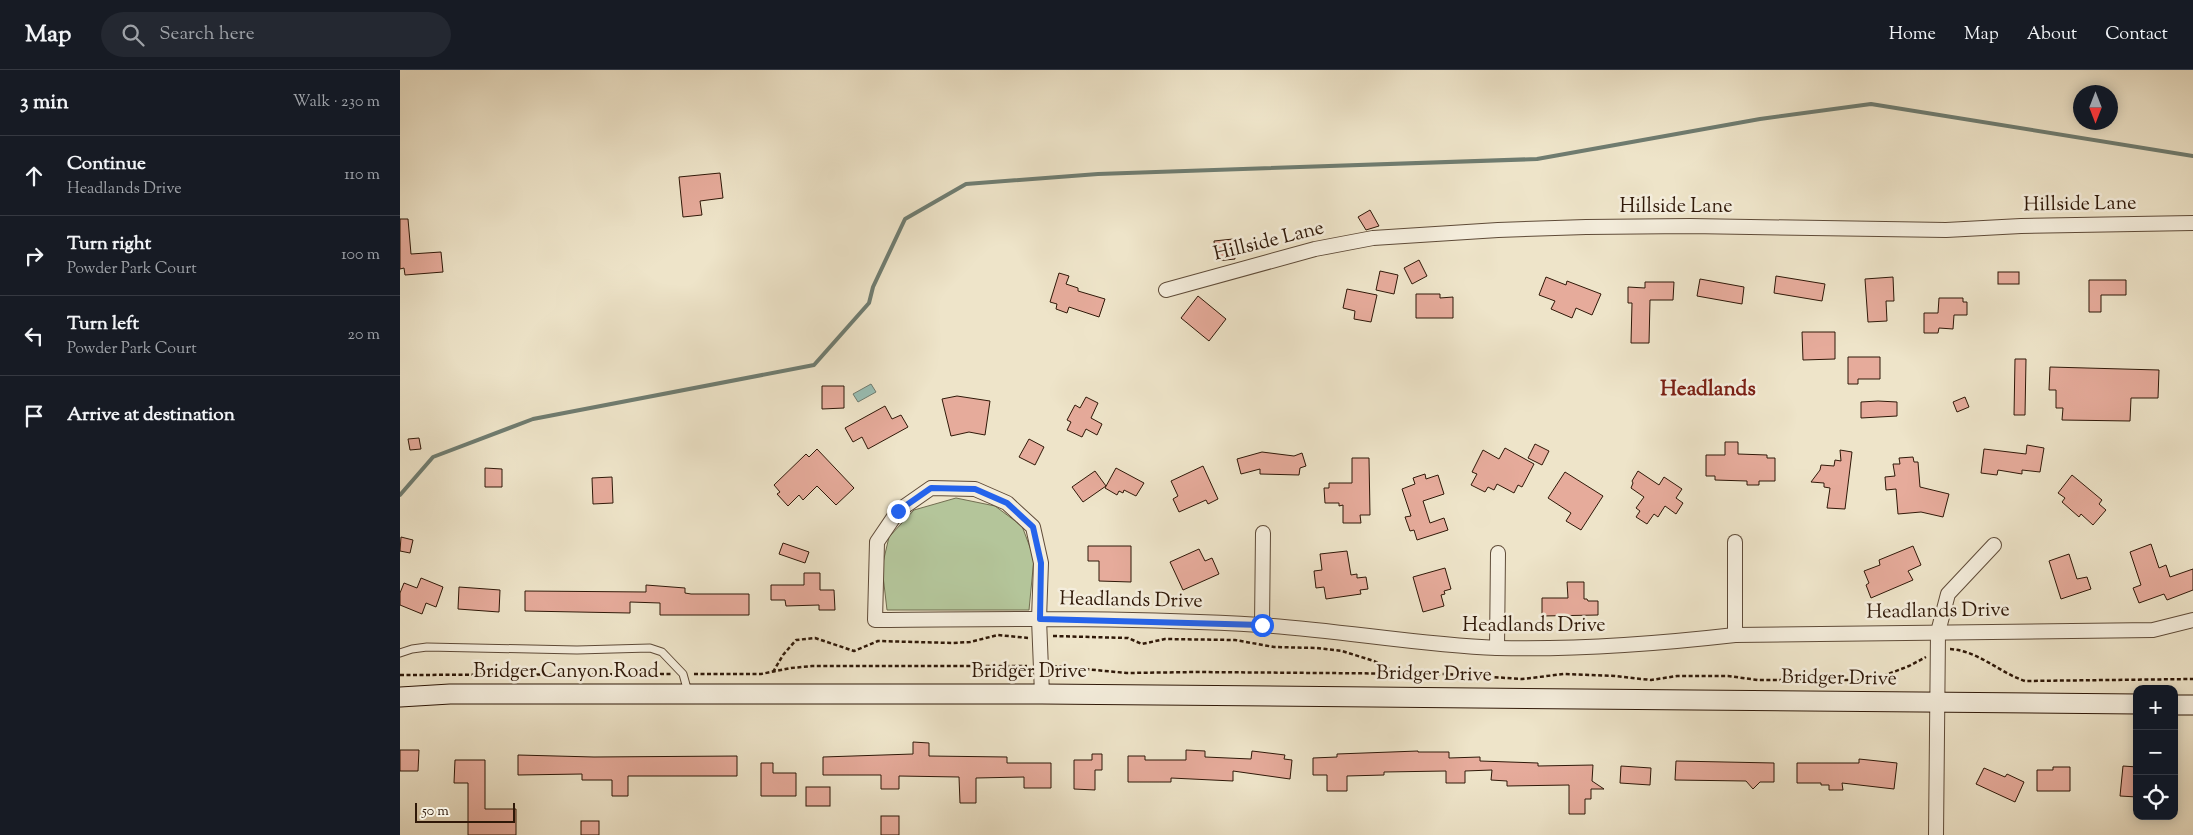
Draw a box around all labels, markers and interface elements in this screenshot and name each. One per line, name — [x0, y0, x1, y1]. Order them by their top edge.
search box — [101, 12, 451, 57]
text: Map — [25, 18, 71, 52]
icon: search — [119, 21, 147, 49]
text: Search here — [159, 21, 255, 48]
text: Home — [1889, 22, 1936, 48]
text: Map — [1964, 22, 1999, 48]
text: About — [2027, 22, 2077, 48]
text: Contact — [2105, 22, 2168, 48]
north arrow — [2073, 85, 2118, 130]
text: 3 min — [20, 88, 69, 118]
text: Walk · 230 m — [293, 91, 380, 114]
text: Continue — [67, 151, 146, 178]
icon: ahead — [20, 162, 48, 190]
text: 110 m — [344, 164, 380, 187]
text: Headlands Drive — [67, 178, 182, 201]
street label: Hillside Lane — [2023, 190, 2137, 220]
street label: Hillside Lane — [1620, 193, 1733, 222]
street label: Hillside Lane — [1211, 214, 1327, 270]
text: Turn right — [67, 231, 151, 258]
icon: right — [20, 242, 48, 270]
text: 100 m — [341, 244, 380, 267]
text: Powder Park Court — [67, 258, 197, 281]
text: Turn left — [67, 311, 139, 338]
icon: left — [20, 322, 48, 350]
text: 20 m — [347, 324, 380, 347]
text: Powder Park Court — [67, 338, 197, 361]
district label: Headlands — [1660, 375, 1756, 405]
icon: arrive — [20, 402, 48, 430]
text: Arrive at destination — [67, 402, 235, 429]
route end — [887, 500, 910, 523]
street label: Headlands Drive — [1059, 585, 1203, 617]
street label: Headlands Drive — [1866, 596, 2010, 628]
street label: Headlands Drive — [1462, 612, 1606, 641]
route start — [1251, 614, 1274, 637]
street label: Bridger Canyon Road — [473, 658, 659, 687]
street label: Bridger Drive — [971, 658, 1087, 687]
street label: Bridger Drive — [1376, 659, 1492, 691]
street label: Bridger Drive — [1781, 663, 1897, 695]
map controls — [2133, 685, 2178, 820]
button: + — [2133, 685, 2178, 730]
button: − — [2133, 730, 2178, 775]
button: locate — [2133, 775, 2178, 820]
scale bar — [415, 800, 515, 823]
text: 50 m — [422, 802, 449, 822]

